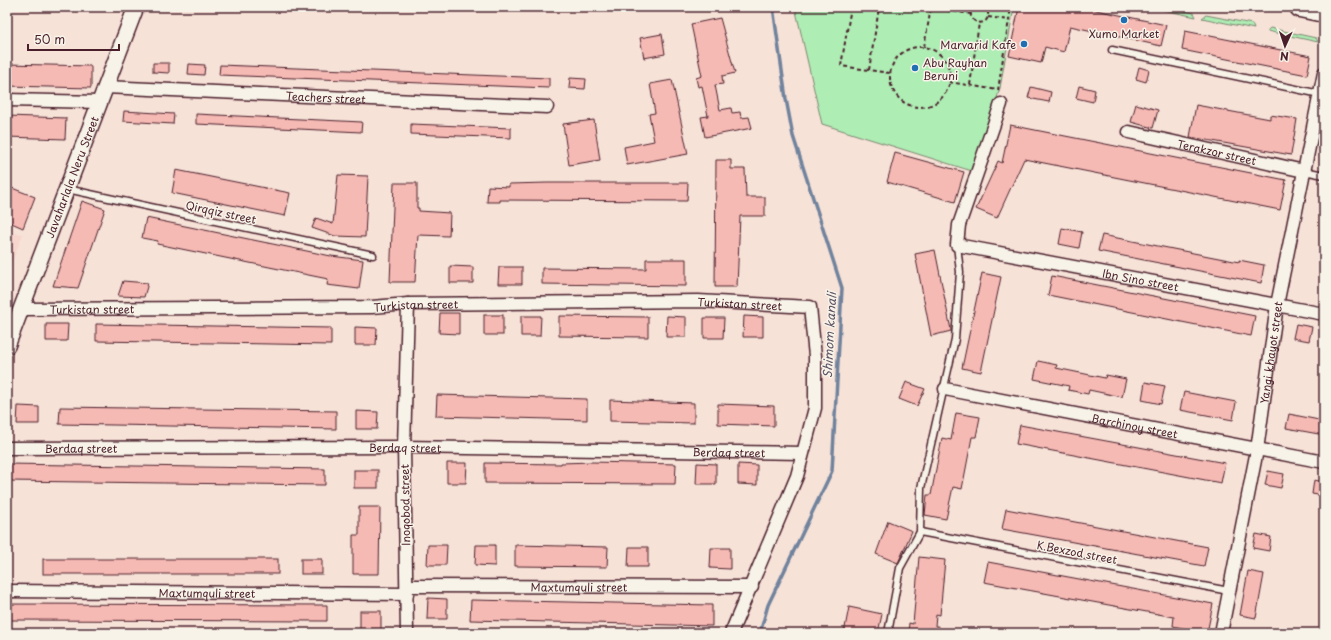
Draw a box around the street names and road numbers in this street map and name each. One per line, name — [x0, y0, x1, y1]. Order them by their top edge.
street label: Teachers street — [285, 87, 367, 107]
street label: Javaharlala Neru Street — [40, 113, 102, 240]
street label: Terakzor street — [1176, 135, 1259, 169]
street label: Qirqqiz street — [184, 196, 258, 228]
street label: Ibn Sino street — [1101, 264, 1181, 295]
street label: Turkistan street — [697, 292, 783, 314]
street label: Turkistan street — [373, 295, 459, 315]
street label: Yangi khayot street — [1255, 299, 1286, 405]
street label: Turkistan street — [50, 300, 135, 317]
street label: Barchinoy street — [1090, 409, 1180, 442]
street label: Berdaq street — [369, 438, 442, 456]
street label: Berdaq street — [45, 439, 118, 456]
street label: Berdaq street — [693, 443, 766, 461]
street label: Inoqobod street — [396, 463, 414, 546]
street label: K.Bexzod street — [1035, 536, 1119, 568]
street label: Maxtumquli street — [531, 578, 628, 595]
street label: Maxtumquli street — [159, 584, 256, 601]

